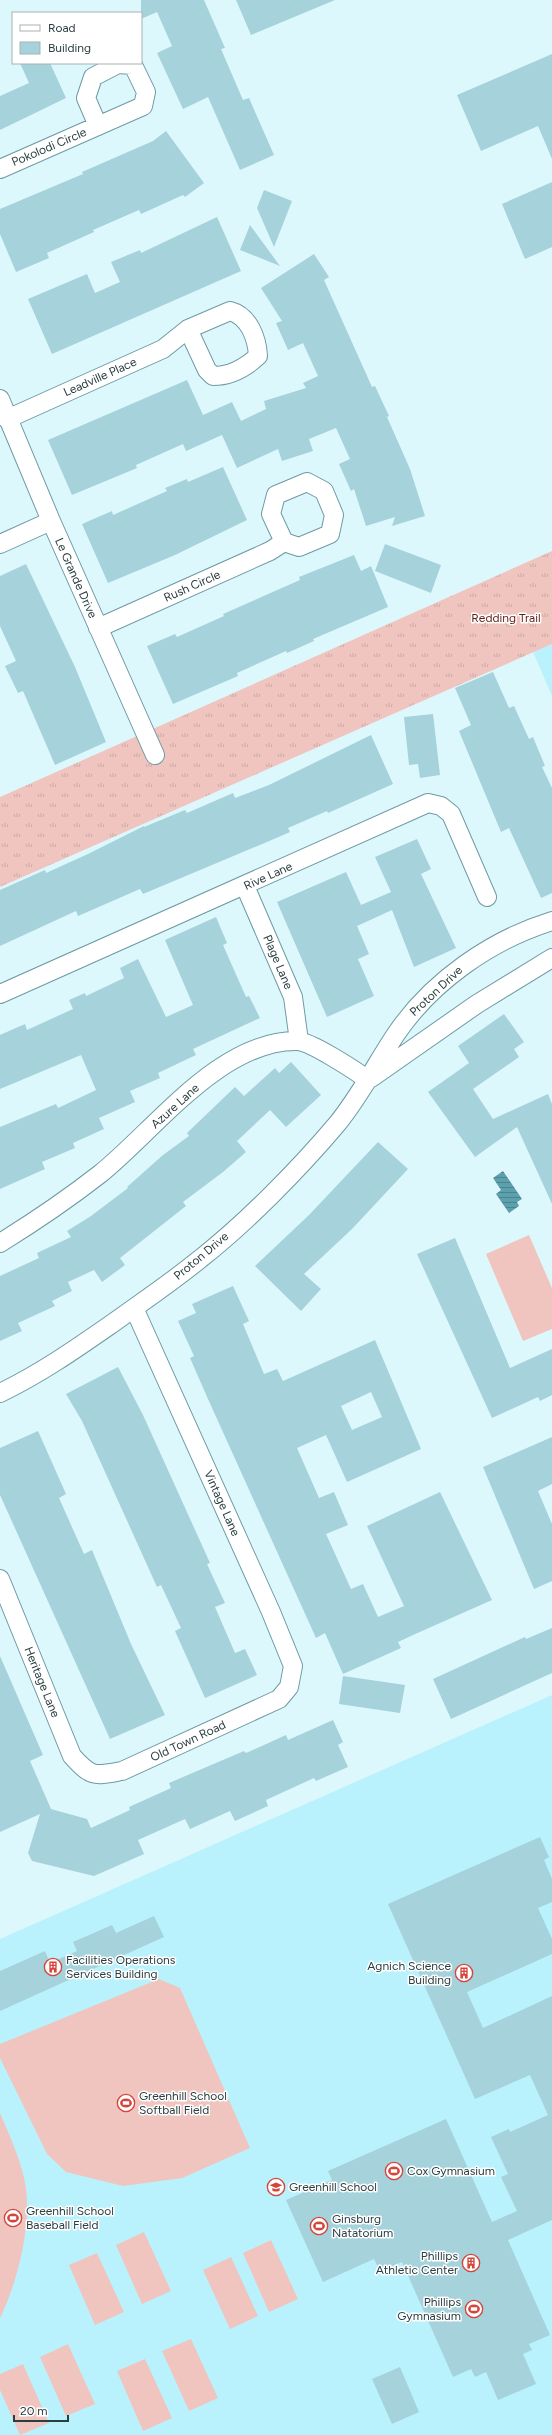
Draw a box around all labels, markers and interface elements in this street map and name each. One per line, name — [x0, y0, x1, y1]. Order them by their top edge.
legend — [12, 12, 142, 64]
text: Road — [48, 21, 76, 35]
text: Building — [48, 41, 91, 55]
street label: Pokolodi Circle — [9, 125, 89, 169]
street label: Leadville Place — [61, 354, 139, 399]
street label: Le Grande Drive — [52, 536, 100, 621]
street label: Rush Circle — [161, 567, 223, 605]
park label: Redding Trail — [471, 611, 541, 625]
street label: Rive Lane — [242, 859, 295, 893]
street label: Plage Lane — [260, 933, 296, 992]
street label: Proton Drive — [407, 963, 466, 1019]
street label: Azure Lane — [148, 1080, 202, 1131]
street label: Proton Drive — [171, 1229, 231, 1283]
street label: Vintage Lane — [201, 1468, 243, 1538]
street label: Heritage Lane — [21, 1645, 63, 1720]
street label: Old Town Road — [148, 1717, 228, 1765]
place label: Facilities Operations Services Building — [66, 1953, 176, 1981]
building icon: Facilities Operations Services Building — [43, 1957, 63, 1977]
place label: Agnich Science Building — [367, 1959, 451, 1987]
building icon: Agnich Science Building — [454, 1963, 474, 1983]
place label: Greenhill School Softball Field — [139, 2089, 227, 2117]
sports icon: Greenhill School Softball Field — [116, 2093, 136, 2113]
sports icon: Cox Gymnasium — [384, 2161, 404, 2181]
place label: Cox Gymnasium — [407, 2164, 495, 2178]
school or university icon: Greenhill School — [266, 2177, 286, 2197]
place label: Greenhill School — [289, 2180, 377, 2194]
place label: Greenhill School Baseball Field — [26, 2204, 114, 2232]
sports icon: Greenhill School Baseball Field — [3, 2208, 23, 2228]
place label: Ginsburg Natatorium — [332, 2212, 393, 2240]
sports icon: Ginsburg Natatorium — [309, 2216, 329, 2236]
place label: Phillips Athletic Center — [376, 2249, 458, 2277]
building icon: Phillips Athletic Center — [461, 2253, 481, 2273]
place label: Phillips Gymnasium — [397, 2295, 461, 2323]
sports icon: Phillips Gymnasium — [464, 2299, 484, 2319]
scale bar — [14, 2397, 68, 2423]
text: 20 m — [20, 2404, 48, 2418]

